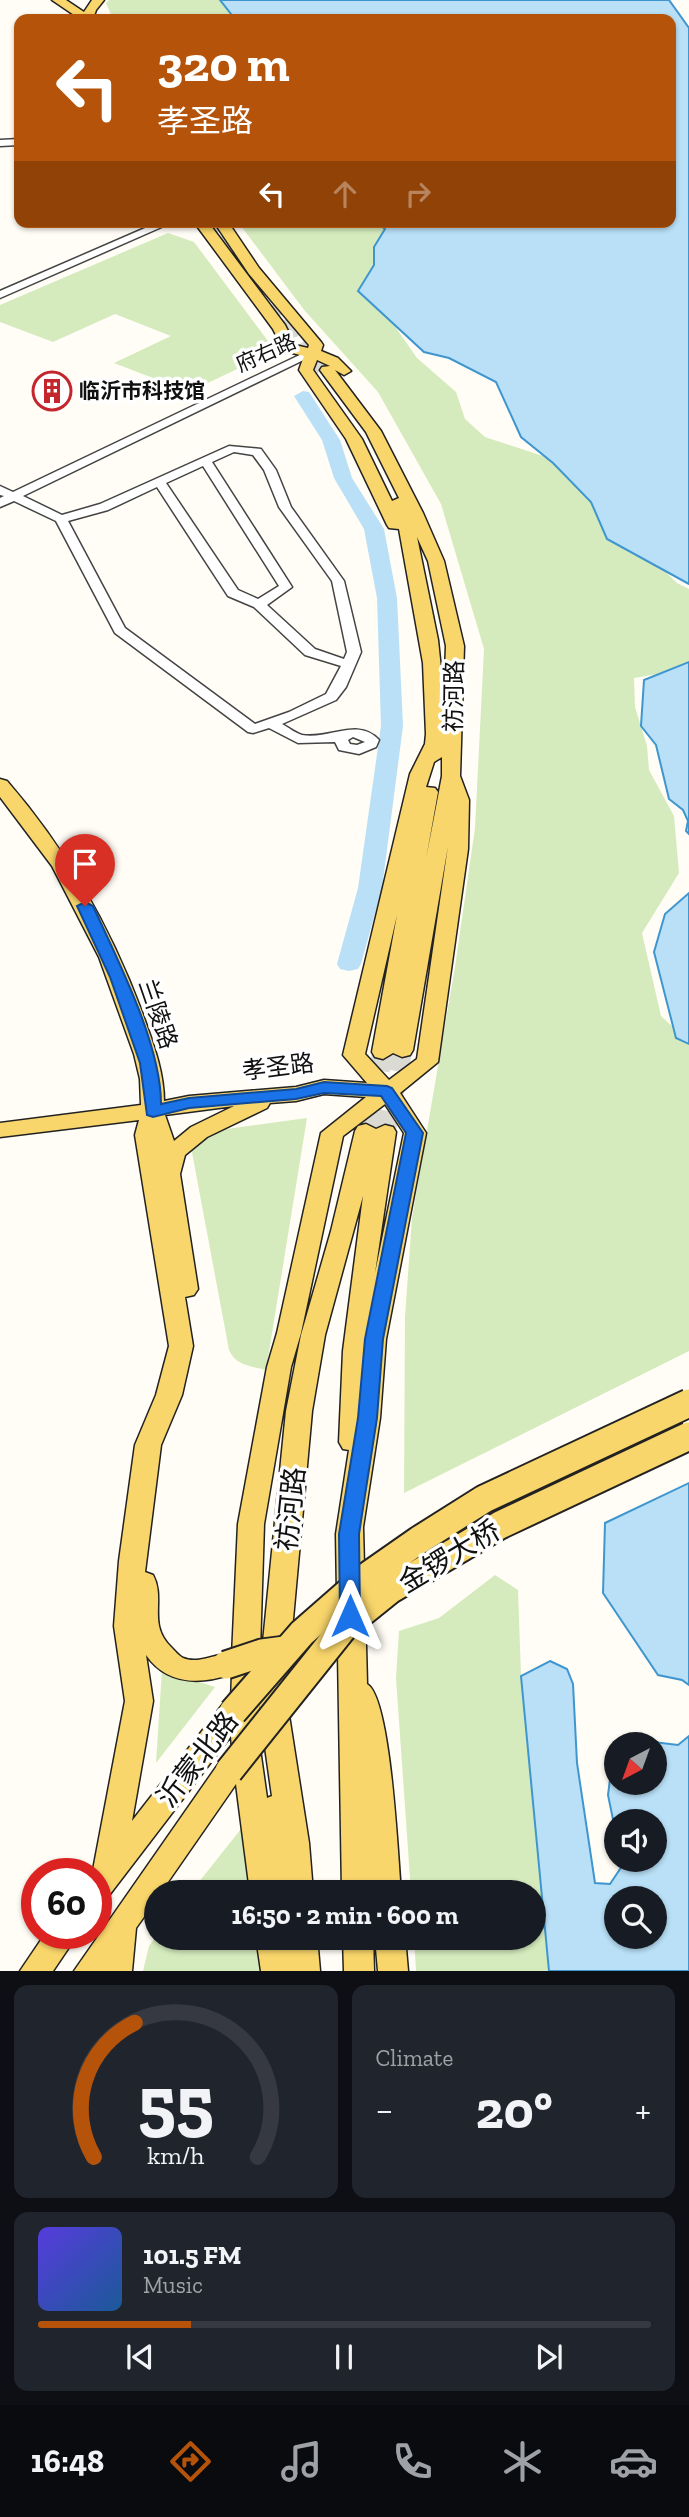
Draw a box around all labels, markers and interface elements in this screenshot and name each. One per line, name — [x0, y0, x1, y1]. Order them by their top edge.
text: 320 m — [157, 35, 290, 94]
icon: left — [42, 42, 133, 133]
text: 孝圣路 — [157, 102, 253, 140]
icon: left — [253, 175, 291, 213]
icon: ahead — [326, 175, 364, 213]
icon: right — [399, 175, 437, 213]
street label: 府右路 — [232, 328, 300, 377]
building icon: 临沂市科技馆 — [31, 370, 73, 412]
place label: 临沂市科技馆 — [79, 378, 205, 403]
street label: 祊河路 — [438, 660, 469, 732]
pin — [55, 834, 115, 906]
icon: arrive — [66, 845, 104, 883]
street label: 兰陵路 — [133, 975, 184, 1053]
street label: 孝圣路 — [240, 1048, 315, 1085]
street label: 祊河路 — [270, 1466, 311, 1553]
street label: 金锣大桥 — [393, 1513, 506, 1599]
position arrow — [313, 1579, 387, 1653]
street label: 沂蒙北路 — [150, 1705, 245, 1814]
north arrow — [604, 1732, 667, 1796]
map controls — [604, 1732, 667, 1949]
button: sound — [604, 1809, 667, 1872]
speed limit sign: 60 — [21, 1858, 112, 1949]
button: search — [604, 1886, 667, 1949]
text: 16:50 · 2 min · 600 m — [231, 1899, 459, 1931]
text: Climate — [376, 2044, 453, 2072]
text: 55 — [138, 2059, 214, 2147]
text: 20° — [476, 2079, 553, 2141]
text: − — [376, 2087, 393, 2133]
text: + — [635, 2087, 651, 2133]
text: km/h — [147, 2140, 204, 2170]
text: 101.5 FM — [143, 2239, 242, 2271]
text: Music — [143, 2271, 203, 2299]
icon: previous — [121, 2338, 159, 2376]
icon: pause — [325, 2338, 363, 2376]
icon: next — [530, 2338, 568, 2376]
icon: directions — [166, 2437, 215, 2486]
icon: music — [277, 2437, 326, 2486]
icon: phone — [388, 2437, 437, 2486]
icon: climate — [498, 2437, 547, 2486]
icon: car — [609, 2437, 658, 2486]
text: 16:48 — [31, 2442, 104, 2480]

